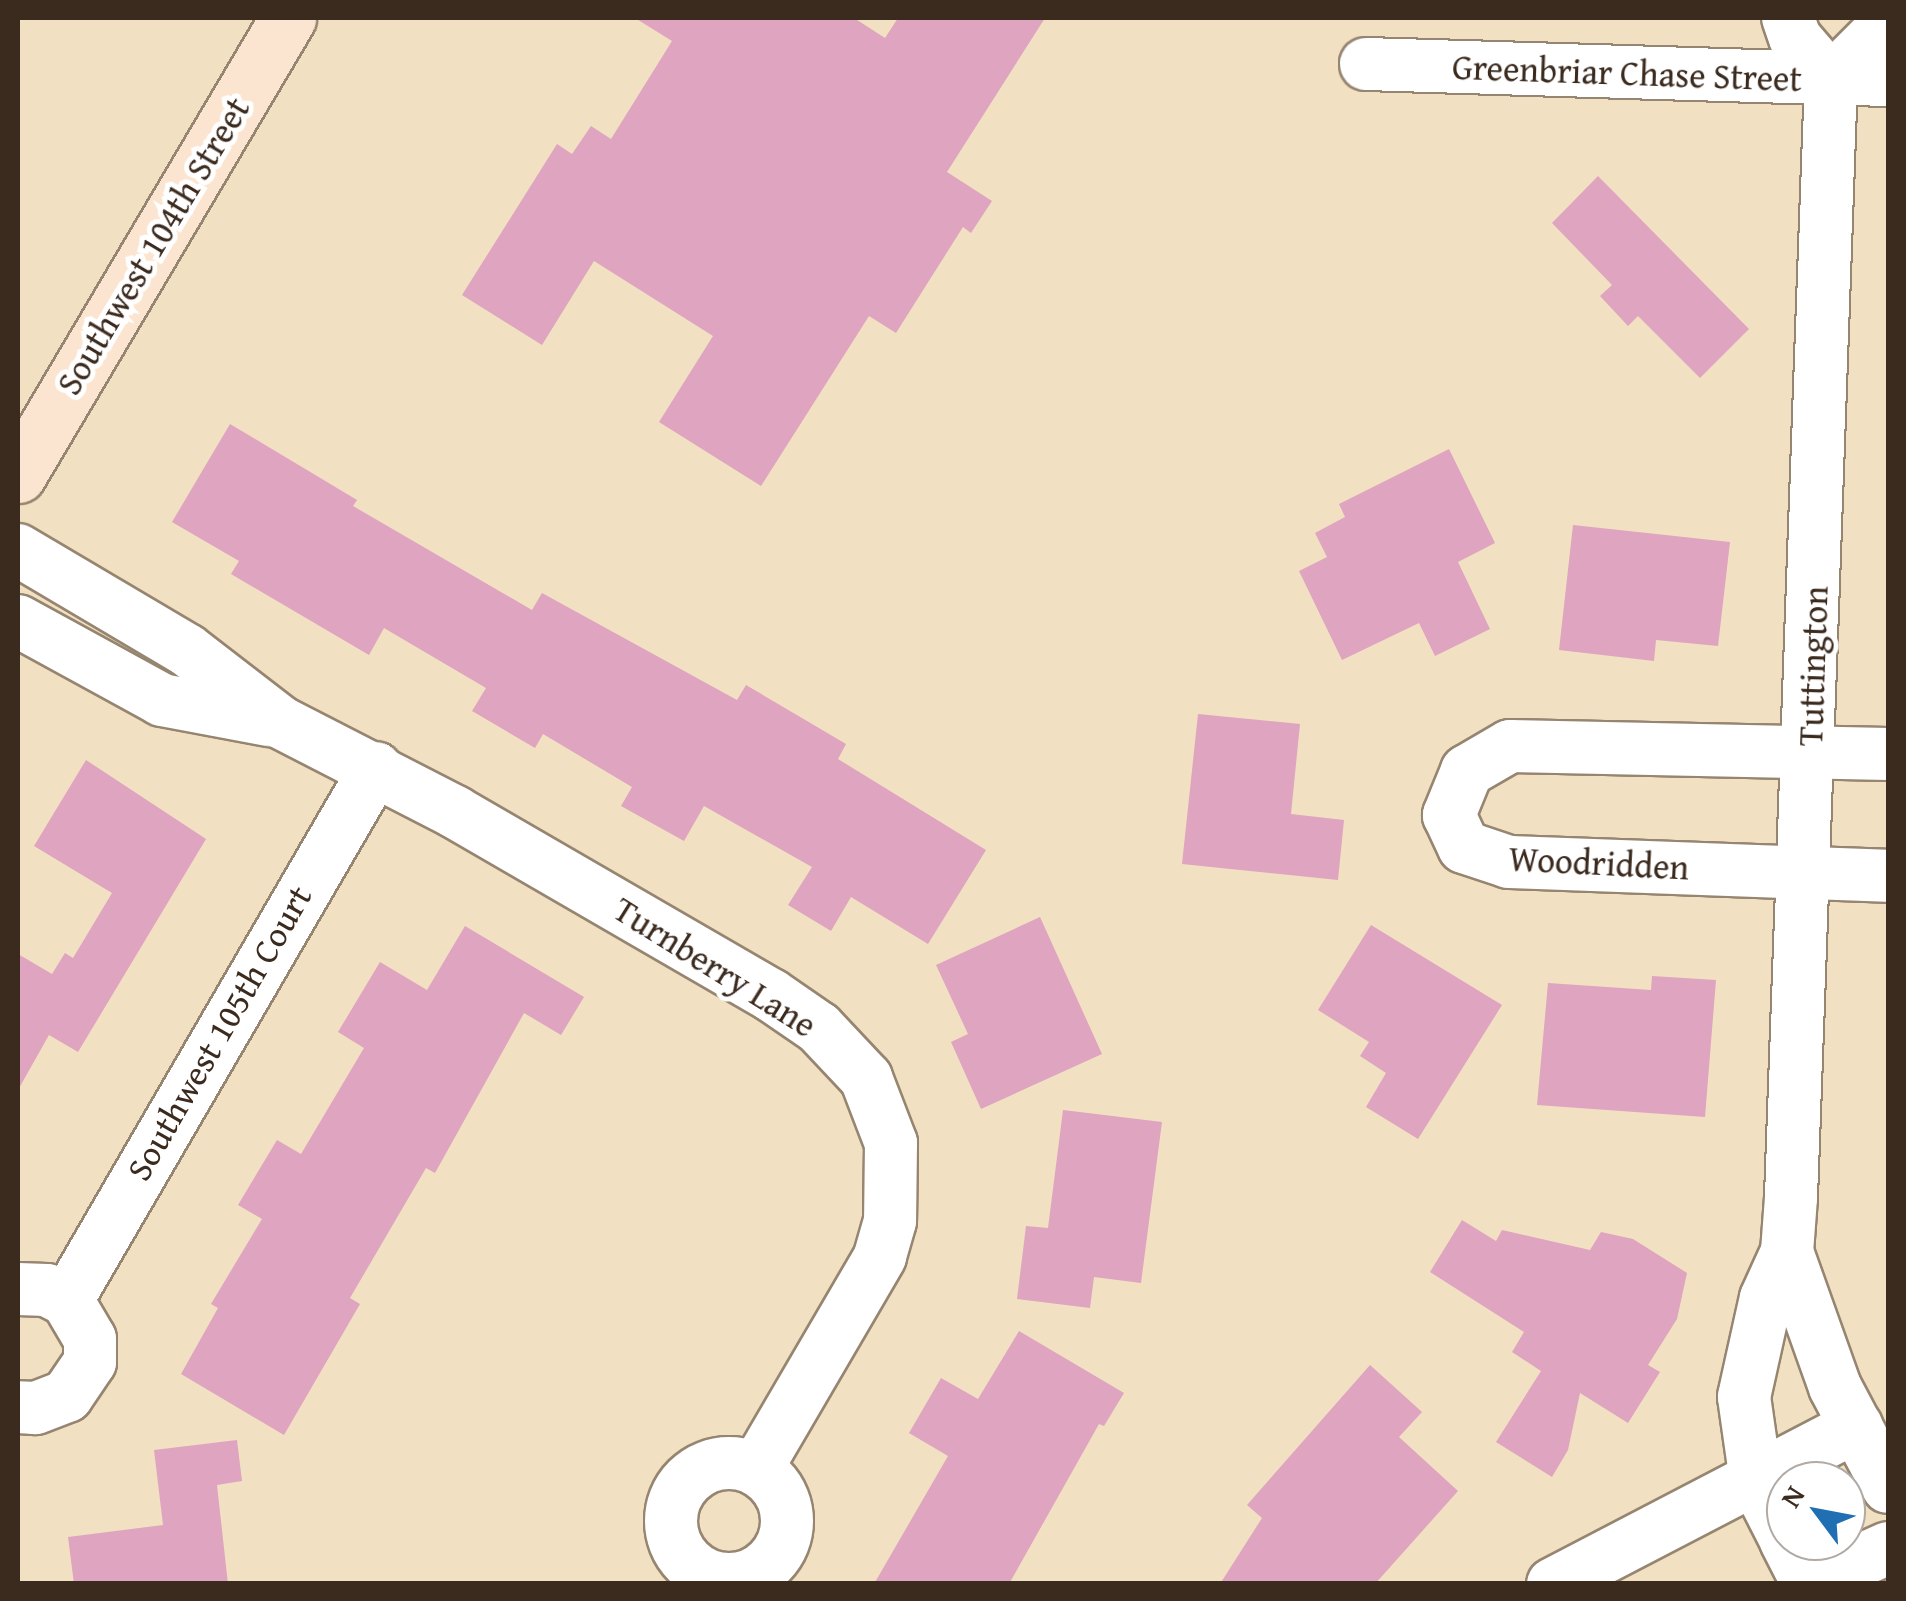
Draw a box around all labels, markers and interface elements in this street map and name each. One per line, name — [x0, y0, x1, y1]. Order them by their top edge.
street label: Greenbriar Chase Street — [1451, 46, 1803, 100]
street label: Southwest 104th Street — [48, 90, 258, 402]
street label: Tuttington — [1789, 585, 1837, 747]
street label: Woodridden — [1508, 837, 1690, 889]
street label: Southwest 105th Court — [117, 878, 321, 1188]
street label: Turnberry Lane — [606, 888, 824, 1046]
north arrow — [1766, 1461, 1866, 1561]
text: N — [1769, 1477, 1814, 1515]

